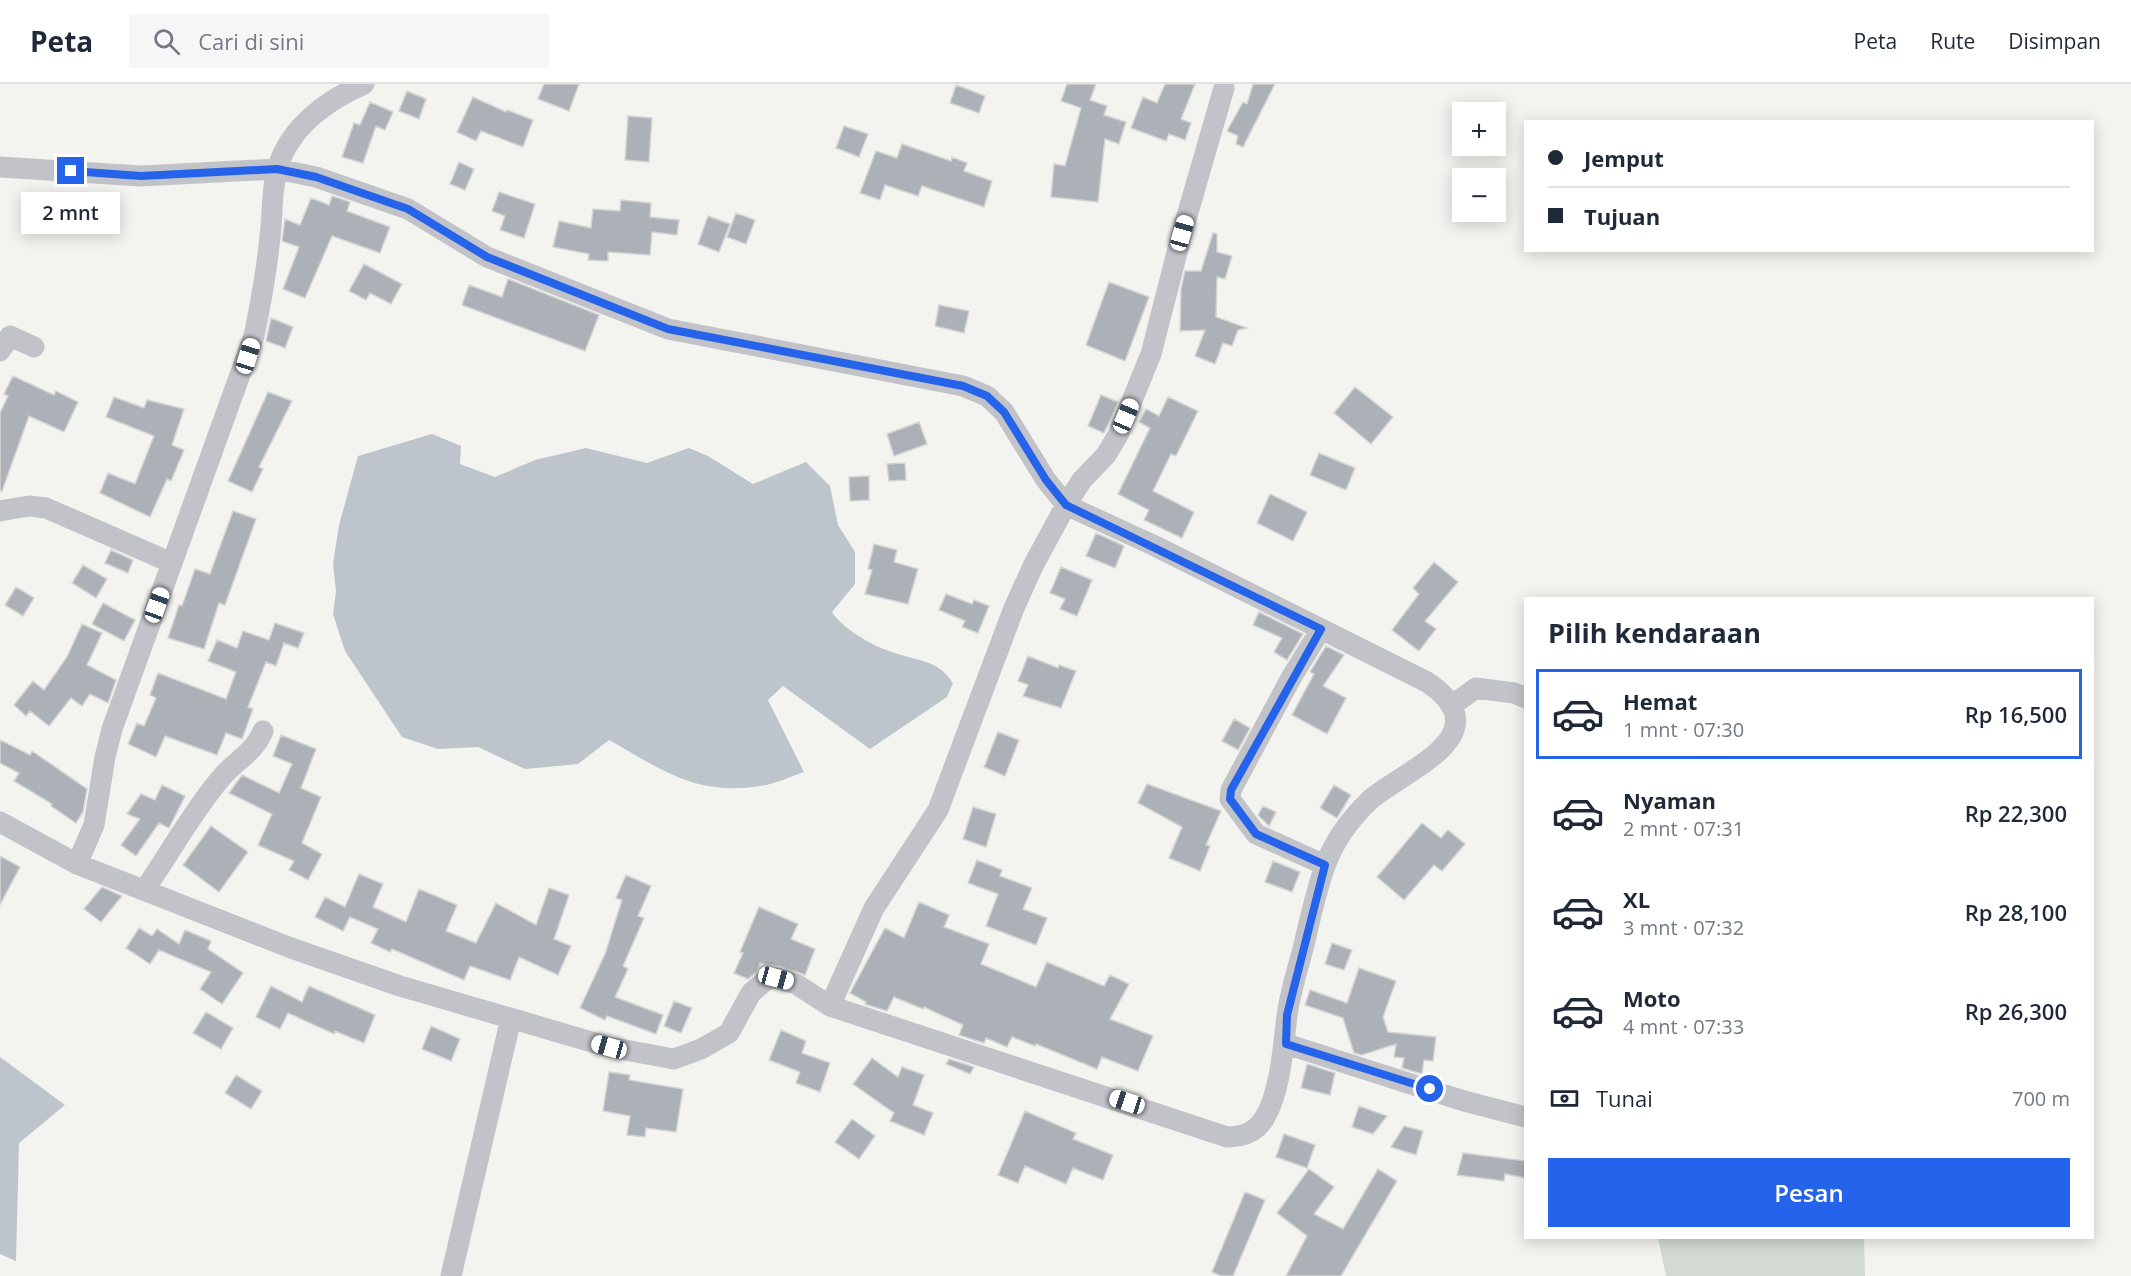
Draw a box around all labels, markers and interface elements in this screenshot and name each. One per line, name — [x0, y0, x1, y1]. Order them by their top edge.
search box — [129, 14, 549, 68]
text: Peta — [30, 22, 93, 60]
icon: search — [150, 25, 183, 58]
text: Cari di sini — [198, 26, 304, 56]
text: Peta — [1854, 27, 1897, 55]
text: Rute — [1930, 27, 1975, 55]
text: Disimpan — [2008, 27, 2101, 55]
map controls — [1452, 102, 1506, 222]
button: + — [1452, 102, 1506, 156]
text: Jemput — [1584, 143, 1664, 173]
route end — [57, 157, 84, 184]
button: − — [1452, 168, 1506, 222]
callout: 2 mnt — [22, 192, 121, 234]
text: 2 mnt — [42, 199, 99, 226]
text: Tujuan — [1584, 201, 1660, 231]
car — [1168, 213, 1196, 253]
car — [234, 336, 262, 376]
car — [1111, 396, 1141, 436]
car — [142, 585, 172, 625]
text: Pilih kendaraan — [1548, 614, 1761, 651]
text: Hemat — [1623, 686, 1697, 716]
icon: car — [1551, 687, 1605, 741]
text: Rp 16,500 — [1965, 699, 2067, 729]
text: 1 mnt · 07:30 — [1623, 716, 1744, 743]
text: Nyaman — [1623, 785, 1716, 815]
icon: car — [1551, 786, 1605, 840]
text: Rp 22,300 — [1965, 798, 2067, 828]
text: 2 mnt · 07:31 — [1623, 815, 1744, 842]
text: XL — [1623, 884, 1650, 914]
icon: car — [1551, 885, 1605, 939]
text: Rp 28,100 — [1965, 897, 2067, 927]
text: 3 mnt · 07:32 — [1623, 914, 1744, 941]
car — [756, 965, 796, 991]
text: Moto — [1623, 983, 1681, 1013]
icon: car — [1551, 984, 1605, 1038]
text: Rp 26,300 — [1965, 996, 2067, 1026]
text: 4 mnt · 07:33 — [1623, 1013, 1744, 1040]
car — [589, 1033, 629, 1061]
route start — [1416, 1075, 1443, 1102]
icon: cash — [1548, 1082, 1581, 1115]
text: Tunai — [1596, 1083, 1653, 1113]
text: 700 m — [2012, 1085, 2070, 1112]
car — [1107, 1088, 1147, 1116]
button: Pesan — [1548, 1158, 2070, 1227]

